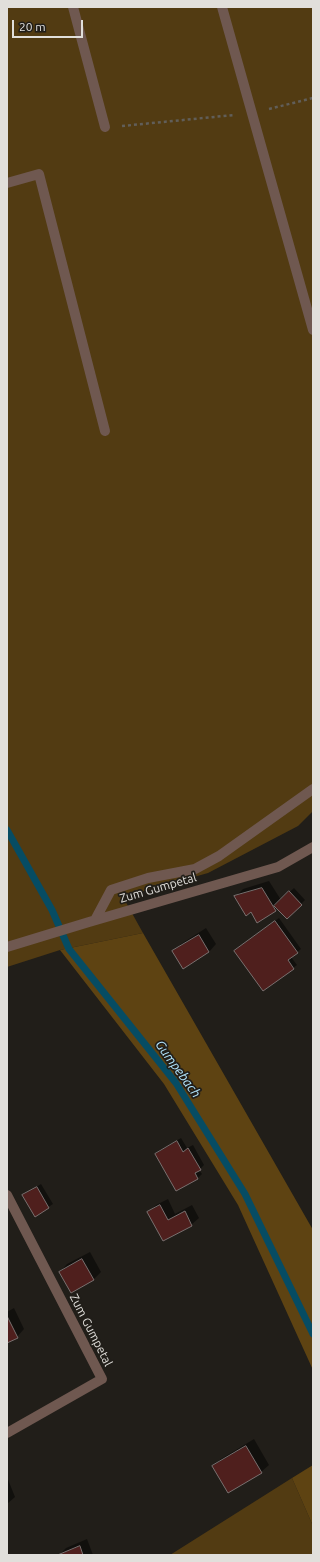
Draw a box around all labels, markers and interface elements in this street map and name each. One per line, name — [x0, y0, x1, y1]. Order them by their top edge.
scale bar — [14, 12, 85, 38]
text: 20 m — [19, 20, 46, 33]
street label: Zum Gumpetal — [118, 870, 198, 906]
water label: Gumpebach — [152, 1037, 204, 1101]
street label: Zum Gumpetal — [67, 1291, 115, 1369]

